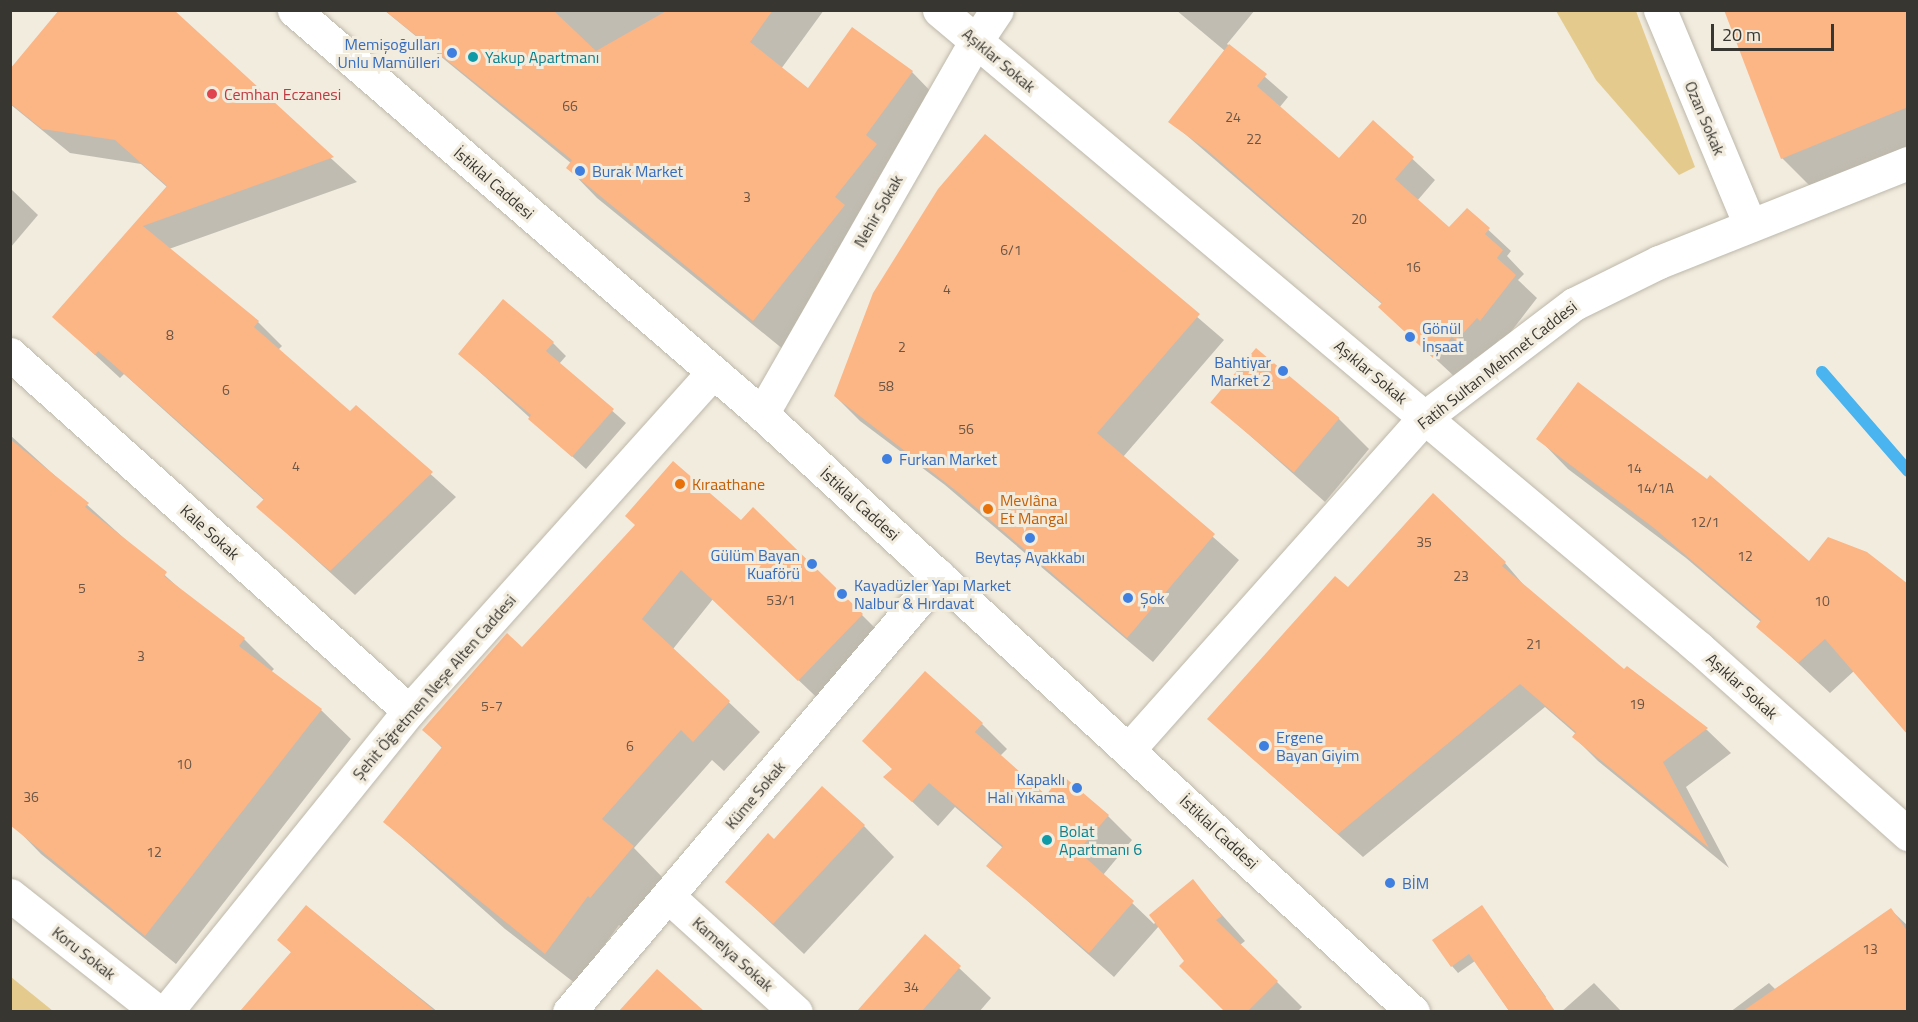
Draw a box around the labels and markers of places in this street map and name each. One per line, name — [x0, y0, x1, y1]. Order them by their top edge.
place label: Memişoğulları Unlu Mamülleri — [338, 34, 440, 72]
marker: Memişoğulları Unlu Mamülleri — [445, 46, 459, 60]
place label: Yakup Apartmanı — [485, 47, 599, 67]
marker: Yakup Apartmanı — [466, 50, 480, 64]
place label: Cemhan Eczanesi — [224, 84, 341, 104]
marker: Cemhan Eczanesi — [205, 87, 219, 101]
place label: Burak Market — [592, 161, 683, 181]
marker: Burak Market — [573, 164, 587, 178]
place label: Gönül İnşaat — [1422, 318, 1464, 356]
marker: Gönül İnşaat — [1403, 330, 1417, 344]
place label: Bahtiyar Market 2 — [1210, 352, 1271, 390]
marker: Bahtiyar Market 2 — [1276, 364, 1290, 378]
place label: Furkan Market — [899, 449, 997, 469]
marker: Furkan Market — [880, 452, 894, 466]
place label: Kıraathane — [692, 474, 765, 494]
marker: Kıraathane — [673, 477, 687, 491]
place label: Mevlâna Et Mangal — [1000, 490, 1068, 528]
marker: Mevlâna Et Mangal — [981, 502, 995, 516]
marker: Beytaş Ayakkabı — [1023, 531, 1037, 545]
place label: Gülüm Bayan Kuaförü — [711, 545, 800, 583]
place label: Beytaş Ayakkabı — [975, 547, 1085, 567]
marker: Gülüm Bayan Kuaförü — [805, 557, 819, 571]
place label: Kayadüzler Yapı Market Nalbur & Hırdavat — [854, 575, 1011, 613]
marker: Kayadüzler Yapı Market Nalbur & Hırdavat — [835, 587, 849, 601]
place label: Şok — [1140, 588, 1165, 608]
marker: Şok — [1121, 591, 1135, 605]
place label: Ergene Bayan Giyim — [1276, 727, 1359, 765]
marker: Ergene Bayan Giyim — [1257, 739, 1271, 753]
place label: Kapaklı Halı Yıkama — [987, 769, 1065, 807]
marker: Kapaklı Halı Yıkama — [1070, 781, 1084, 795]
place label: Bolat Apartmanı 6 — [1059, 821, 1142, 859]
marker: Bolat Apartmanı 6 — [1040, 833, 1054, 847]
place label: BİM — [1402, 873, 1429, 893]
marker: BİM — [1383, 876, 1397, 890]

